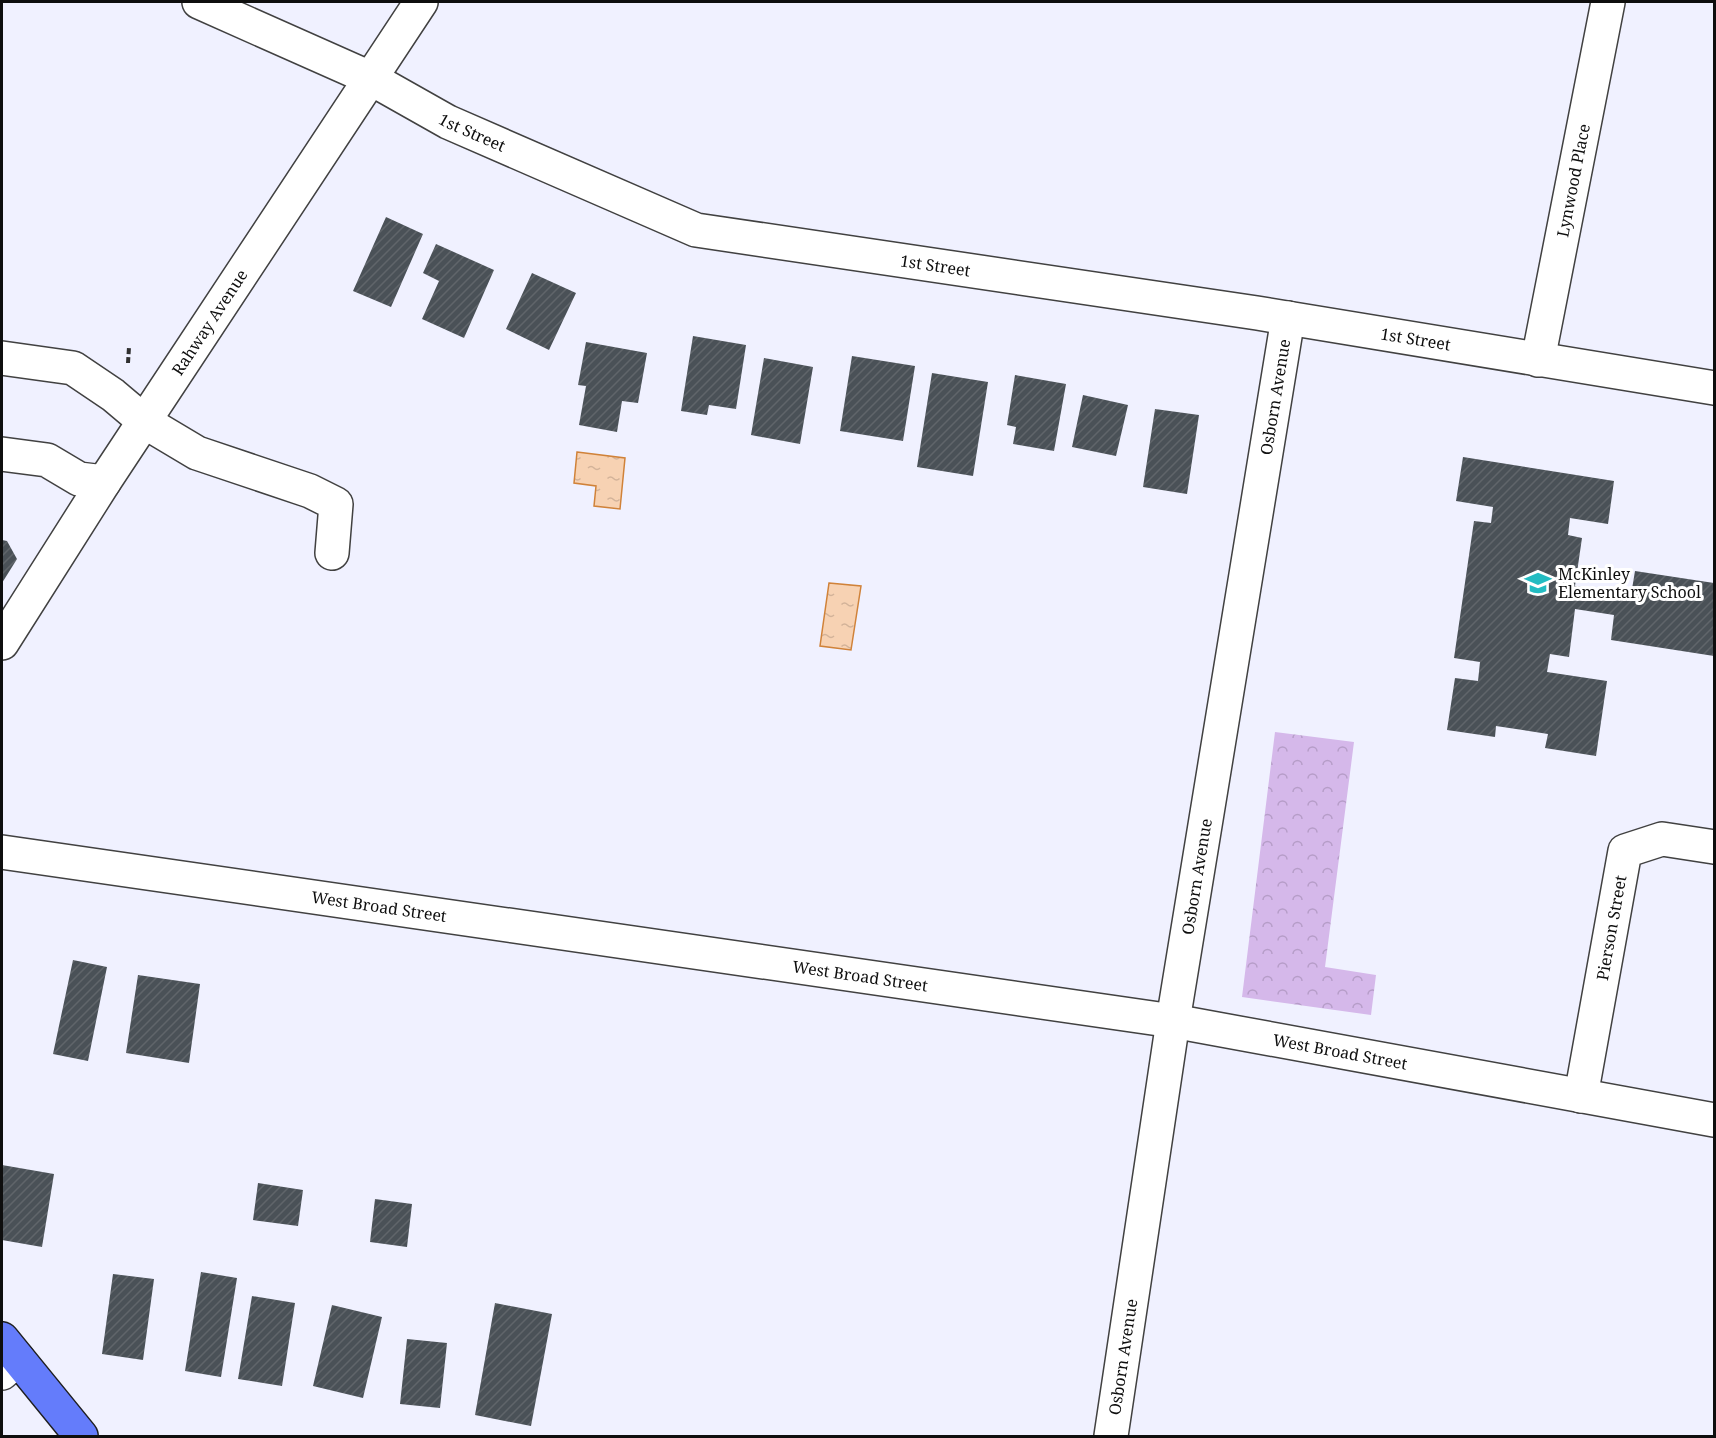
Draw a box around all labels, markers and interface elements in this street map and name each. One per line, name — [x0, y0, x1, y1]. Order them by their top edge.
street label: 1st Street — [435, 108, 509, 157]
street label: Lynwood Place — [1551, 122, 1595, 239]
street label: 1st Street — [899, 249, 972, 281]
street label: Rahway Avenue — [167, 265, 252, 380]
street label: 1st Street — [1379, 322, 1453, 356]
street label: Osborn Avenue — [1255, 337, 1295, 457]
place label: McKinley Elementary School — [1558, 563, 1701, 603]
school or university icon: McKinley Elementary School — [1523, 568, 1553, 598]
street label: Osborn Avenue — [1176, 817, 1217, 936]
street label: Pierson Street — [1591, 873, 1632, 982]
street label: West Broad Street — [310, 886, 448, 927]
street label: West Broad Street — [791, 955, 930, 997]
street label: West Broad Street — [1271, 1028, 1409, 1075]
street label: Osborn Avenue — [1103, 1297, 1142, 1417]

